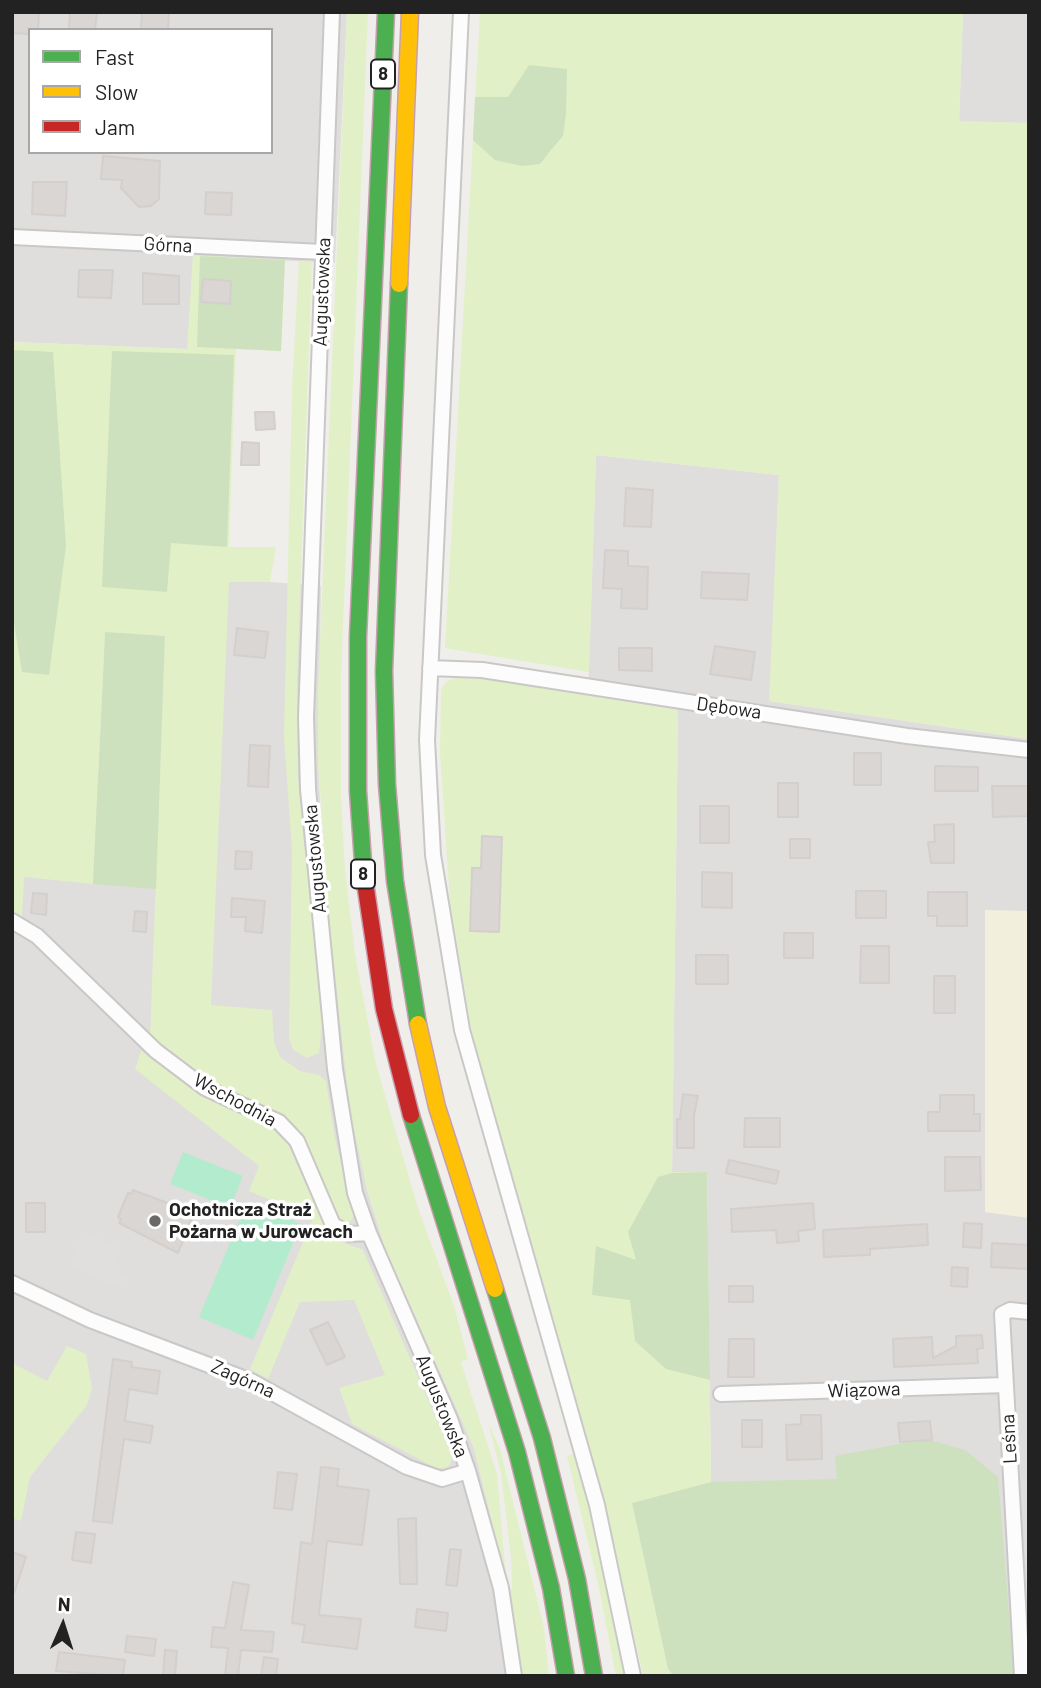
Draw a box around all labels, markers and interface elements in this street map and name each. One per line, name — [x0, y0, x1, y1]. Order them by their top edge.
legend — [28, 28, 273, 154]
text: Fast — [95, 44, 135, 69]
road number: 8 — [371, 60, 395, 88]
text: Slow — [95, 79, 138, 104]
text: Jam — [95, 114, 135, 139]
street label: Górna — [143, 232, 193, 258]
street label: Augustowska — [309, 237, 335, 347]
street label: Dębowa — [695, 692, 763, 724]
street label: Augustowska — [299, 804, 331, 914]
road number: 8 — [351, 860, 375, 888]
street label: Wschodnia — [189, 1069, 281, 1131]
place label: Ochotnicza Straż Pożarna w Jurowcach — [169, 1199, 353, 1243]
marker: Ochotnicza Straż Pożarna w Jurowcach — [147, 1213, 163, 1229]
street label: Augustowska — [411, 1351, 473, 1461]
street label: Zagórna — [208, 1355, 278, 1403]
street label: Wiązowa — [827, 1377, 901, 1403]
street label: Leśna — [996, 1413, 1022, 1465]
north arrow — [28, 1590, 98, 1660]
text: N — [57, 1592, 71, 1615]

